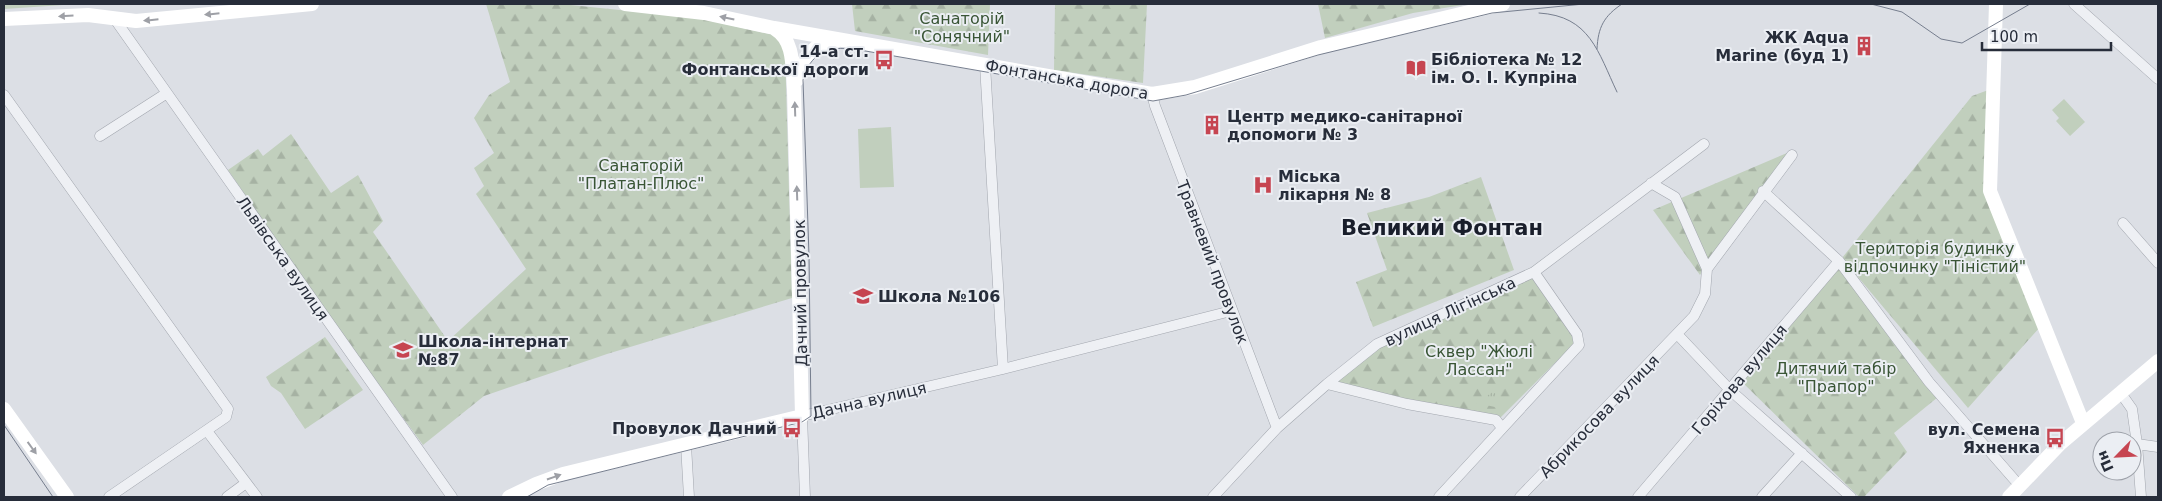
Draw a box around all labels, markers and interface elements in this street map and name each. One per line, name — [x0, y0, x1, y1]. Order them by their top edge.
park label: Санаторій "Сонячний" — [914, 9, 1010, 46]
one-way arrow — [203, 10, 219, 18]
one-way arrow — [58, 12, 74, 20]
one-way arrow — [719, 14, 734, 22]
one-way arrow — [142, 16, 158, 24]
scale bar — [1982, 20, 2111, 52]
place label: ЖК Aqua Marine (буд 1) — [1715, 28, 1849, 65]
text: 100 m — [1990, 28, 2038, 46]
building icon: ЖК Aqua Marine (буд 1) — [1853, 35, 1875, 57]
place label: 14-а ст. Фонтанської дороги — [682, 42, 869, 79]
bus stop icon: 14-а ст. Фонтанської дороги — [873, 49, 895, 71]
place label: Бібліотека № 12 ім. О. І. Купріна — [1431, 50, 1582, 87]
street label: Фонтанська дорога — [984, 56, 1150, 103]
library icon: Бібліотека № 12 ім. О. І. Купріна — [1405, 57, 1427, 79]
one-way arrow — [791, 101, 799, 117]
place label: Центр медико-санітарної допомоги № 3 — [1227, 107, 1463, 144]
building icon: Центр медико-санітарної допомоги № 3 — [1201, 114, 1223, 136]
park label: Санаторій "Платан-Плюс" — [578, 156, 704, 193]
place label: Міська лікарня № 8 — [1278, 167, 1391, 204]
hospital icon: Міська лікарня № 8 — [1252, 174, 1274, 196]
street label: Травневий провулок — [1172, 177, 1253, 347]
one-way arrow — [793, 184, 801, 200]
street label: Львівська вулиця — [232, 192, 333, 324]
district label: Великий Фонтан — [1341, 216, 1543, 240]
street label: Дачний провулок — [790, 219, 811, 367]
park label: Територія будинку відпочинку "Тіністий" — [1844, 239, 2026, 276]
street label: вулиця Лігінська — [1382, 273, 1519, 350]
school or university icon: Школа №106 — [852, 285, 874, 307]
place label: Школа №106 — [878, 287, 1000, 306]
street label: Горіхова вулиця — [1688, 320, 1791, 438]
place label: Школа-інтернат №87 — [418, 332, 569, 369]
school or university icon: Школа-інтернат №87 — [392, 339, 414, 361]
park label: Сквер "Жюлі Лассан" — [1425, 342, 1533, 379]
street label: Абрикосова вулиця — [1536, 351, 1663, 482]
park label: Дитячий табір "Прапор" — [1776, 359, 1896, 396]
street label: Дачна вулиця — [810, 378, 928, 423]
bus stop icon: Провулок Дачний — [781, 417, 803, 439]
place label: Провулок Дачний — [612, 419, 777, 438]
place label: вул. Семена Яхненка — [1928, 420, 2040, 457]
bus stop icon: вул. Семена Яхненка — [2044, 427, 2066, 449]
north arrow — [2092, 431, 2142, 481]
one-way arrow — [27, 442, 37, 455]
text: Пн — [2093, 448, 2117, 474]
one-way arrow — [546, 473, 561, 481]

